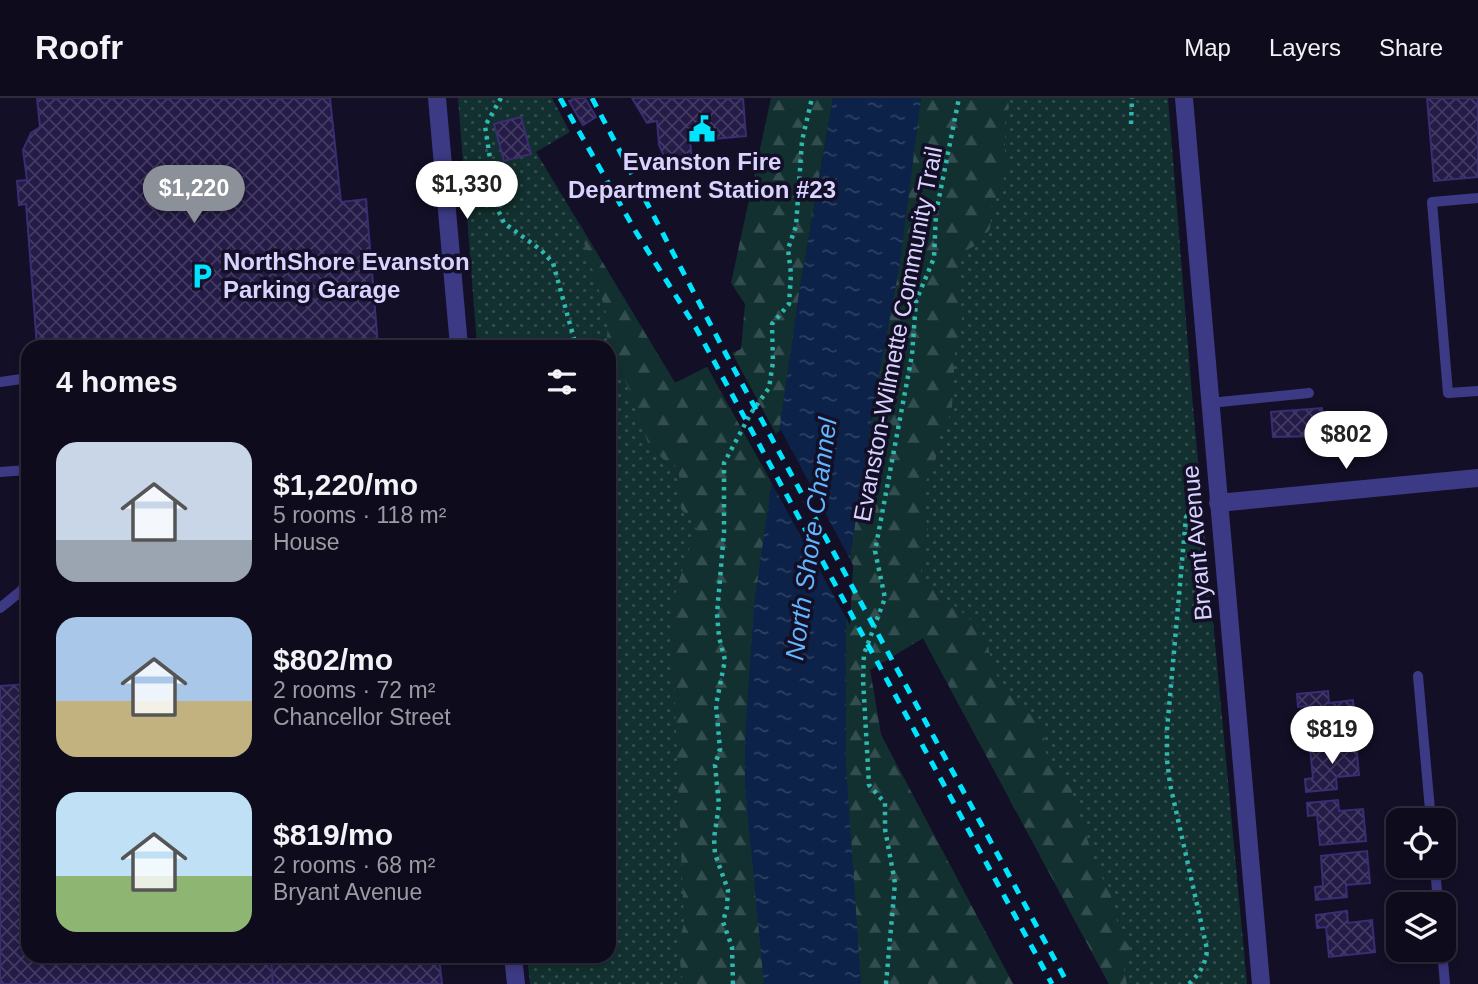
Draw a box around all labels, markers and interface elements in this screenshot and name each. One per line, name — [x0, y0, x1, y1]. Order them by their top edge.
text: Roofr — [35, 29, 123, 66]
text: Map — [1184, 34, 1231, 61]
text: Layers — [1269, 34, 1341, 61]
text: Share — [1379, 34, 1443, 61]
public building icon: Evanston Fire Department Station #23 — [687, 114, 717, 144]
street label: Evanston-Wilmette Community Trail — [848, 144, 947, 524]
place label: Evanston Fire Department Station #23 — [568, 148, 836, 203]
pin: $1,330 — [410, 162, 524, 221]
pin: $1,220 — [137, 166, 251, 225]
text: $1,330 — [432, 171, 502, 197]
text: $1,220 — [159, 175, 229, 201]
place label: NorthShore Evanston Parking Garage — [223, 248, 470, 303]
parking icon: NorthShore Evanston Parking Garage — [187, 261, 217, 291]
icon: filters — [543, 363, 581, 401]
text: 4 homes — [56, 365, 178, 398]
pin: $802 — [1305, 412, 1387, 471]
water label: North Shore Channel — [779, 415, 843, 662]
text: $802 — [1320, 421, 1372, 447]
street label: Bryant Avenue — [1176, 464, 1217, 622]
text: $1,220/mo — [273, 468, 418, 501]
icon: home — [112, 470, 196, 554]
text: 5 rooms · 118 m² — [273, 502, 446, 528]
text: House — [273, 529, 339, 555]
text: $802/mo — [273, 643, 393, 676]
icon: home — [112, 645, 196, 729]
text: 2 rooms · 72 m² — [273, 677, 435, 703]
text: Chancellor Street — [273, 704, 451, 730]
pin: $819 — [1291, 706, 1373, 766]
text: $819 — [1306, 716, 1358, 742]
map controls — [1386, 808, 1456, 962]
button: locate — [1386, 808, 1456, 878]
text: $819/mo — [273, 818, 393, 851]
icon: home — [112, 820, 196, 904]
text: 2 rooms · 68 m² — [273, 852, 435, 878]
text: Bryant Avenue — [273, 879, 422, 905]
button: layers — [1386, 892, 1456, 962]

